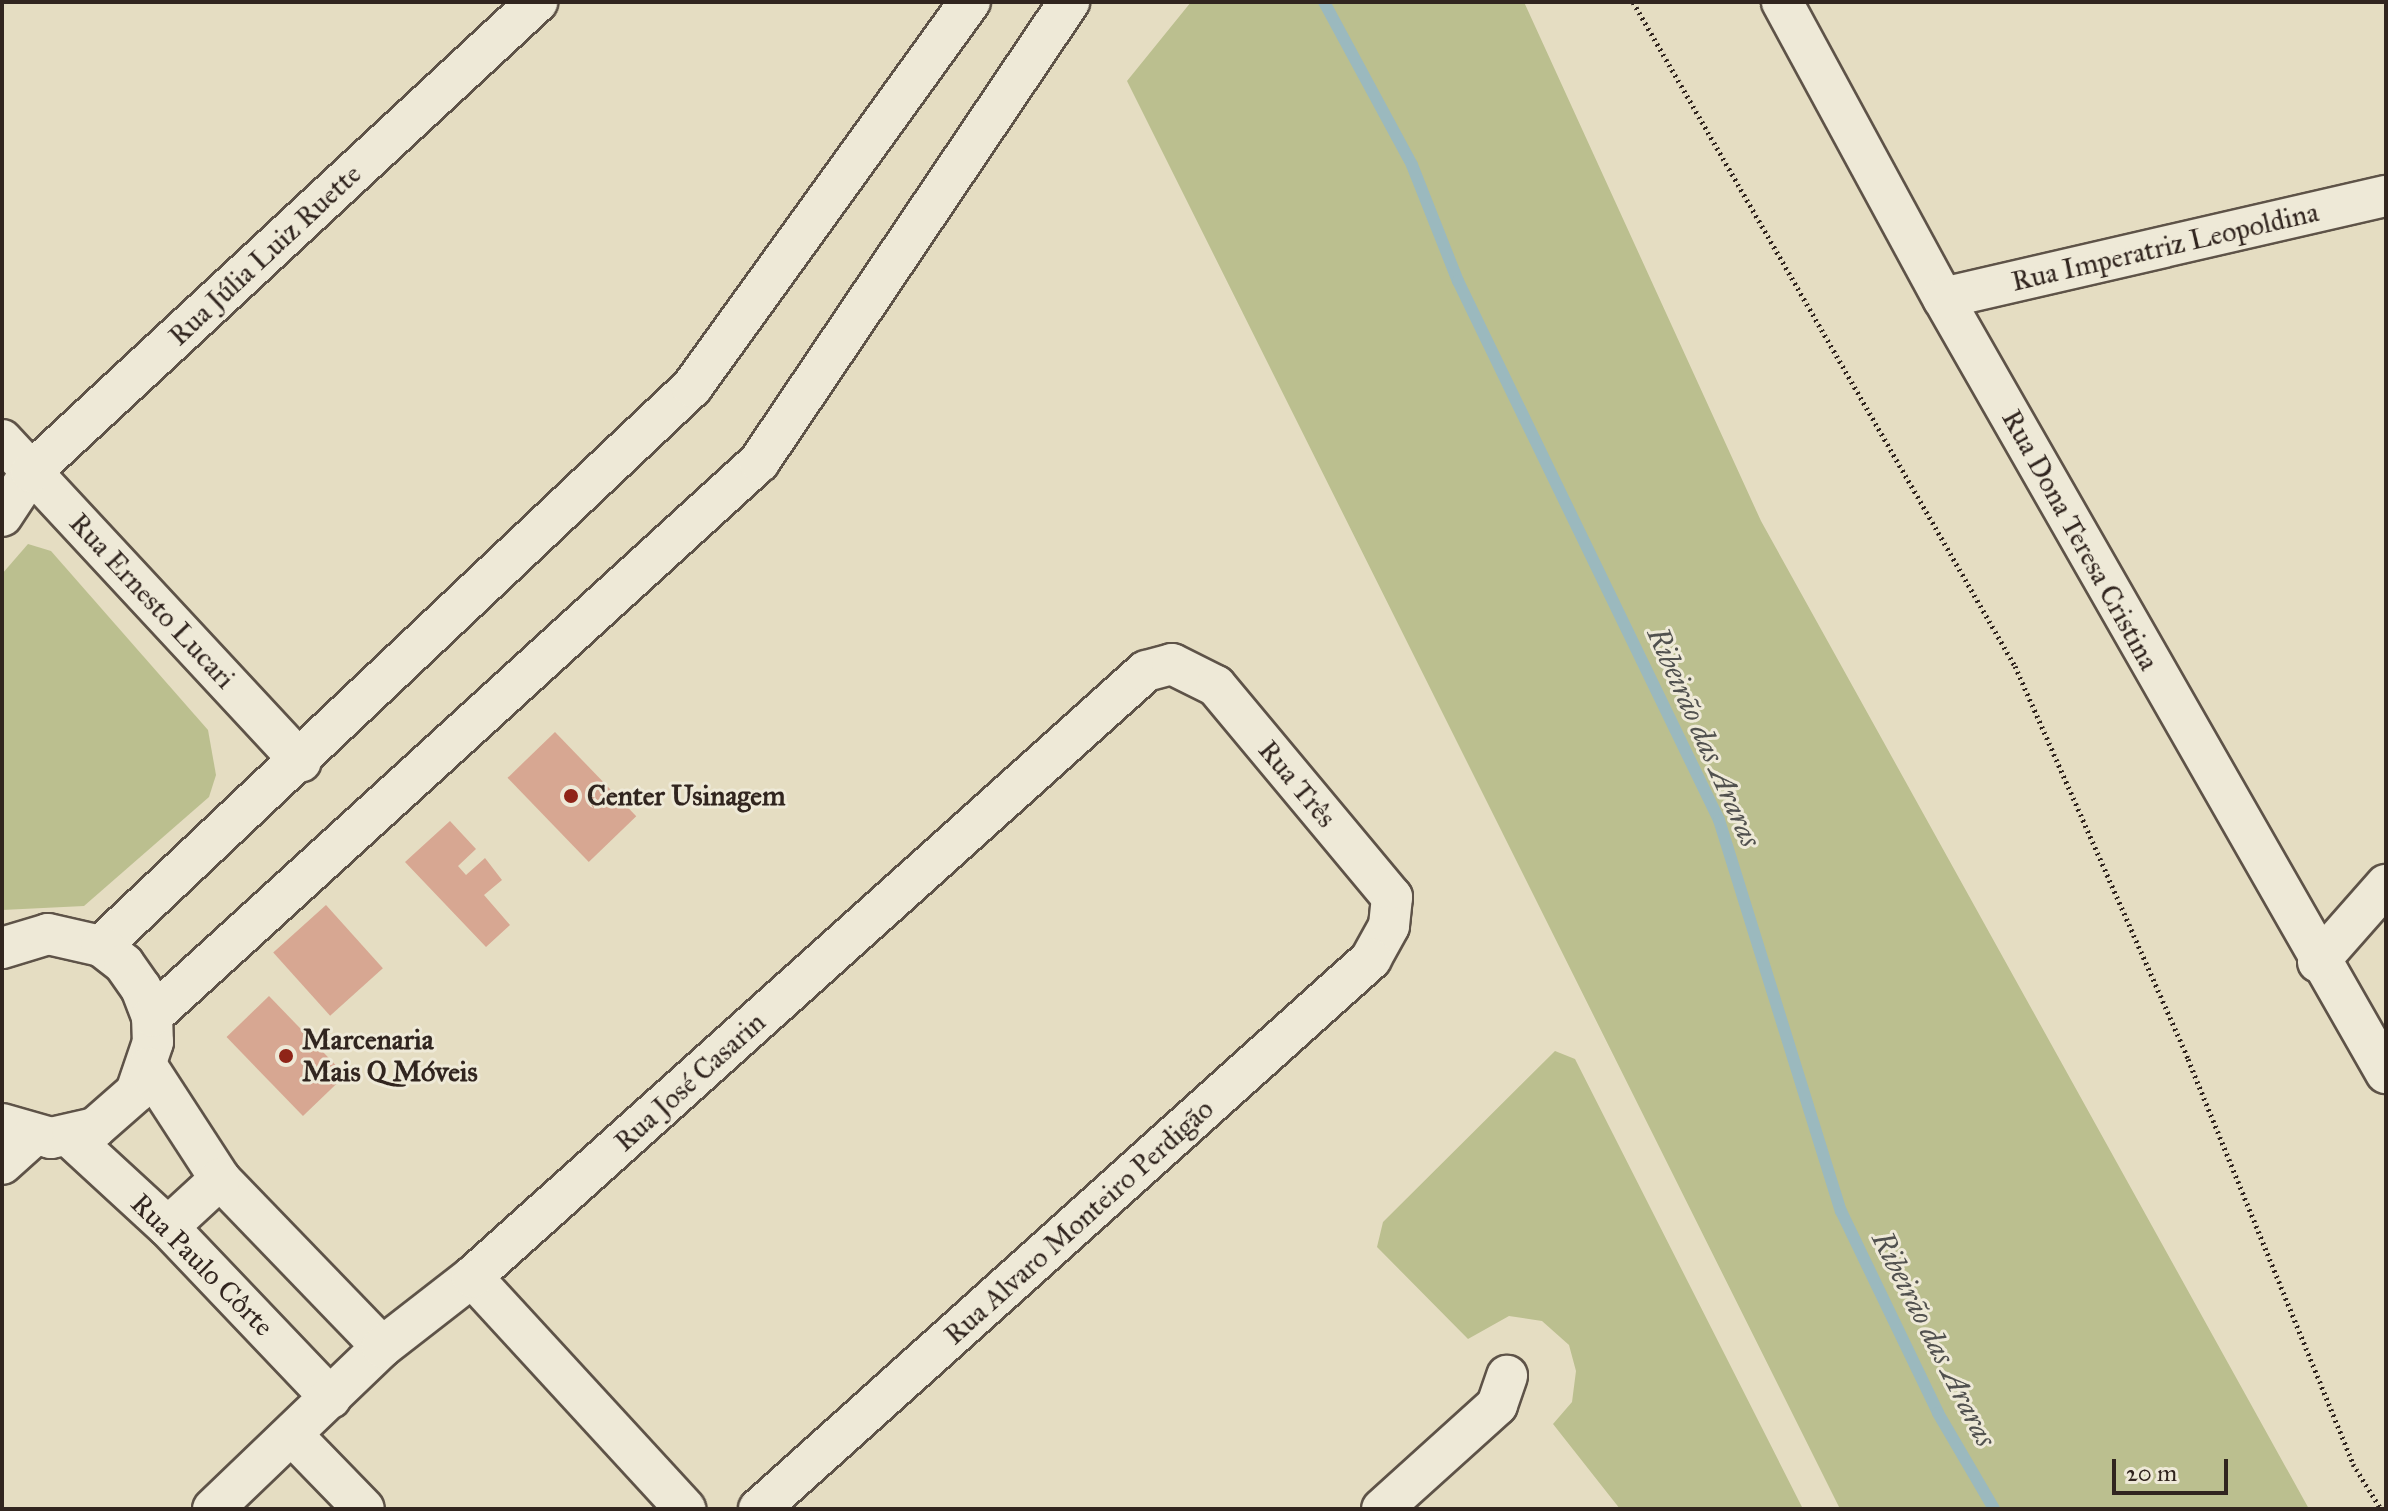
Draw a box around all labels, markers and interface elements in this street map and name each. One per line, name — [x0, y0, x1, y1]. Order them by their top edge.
street label: Rua Júlia Luiz Ruette — [162, 157, 368, 353]
street label: Rua Imperatriz Leopoldina — [2008, 195, 2322, 299]
street label: Rua Dona Teresa Cristina — [1994, 404, 2166, 676]
street label: Rua Ernesto Lucari — [62, 506, 242, 696]
water label: Ribeirão das Araras — [1639, 621, 1769, 853]
street label: Rua Três — [1251, 734, 1343, 834]
place label: Center Usinagem — [587, 779, 785, 813]
marker: Center Usinagem — [562, 787, 580, 805]
street label: Rua José Casarin — [608, 1005, 772, 1159]
place label: Marcenaria Mais Q Móveis — [302, 1023, 478, 1089]
marker: Marcenaria Mais Q Móveis — [277, 1047, 295, 1065]
street label: Rua Alvaro Monteiro Perdigão — [938, 1092, 1220, 1352]
street label: Rua Paulo Côrte — [124, 1187, 280, 1343]
water label: Ribeirão das Araras — [1864, 1225, 2004, 1453]
scale bar — [2116, 1443, 2232, 1493]
text: 20 m — [2126, 1458, 2177, 1488]

